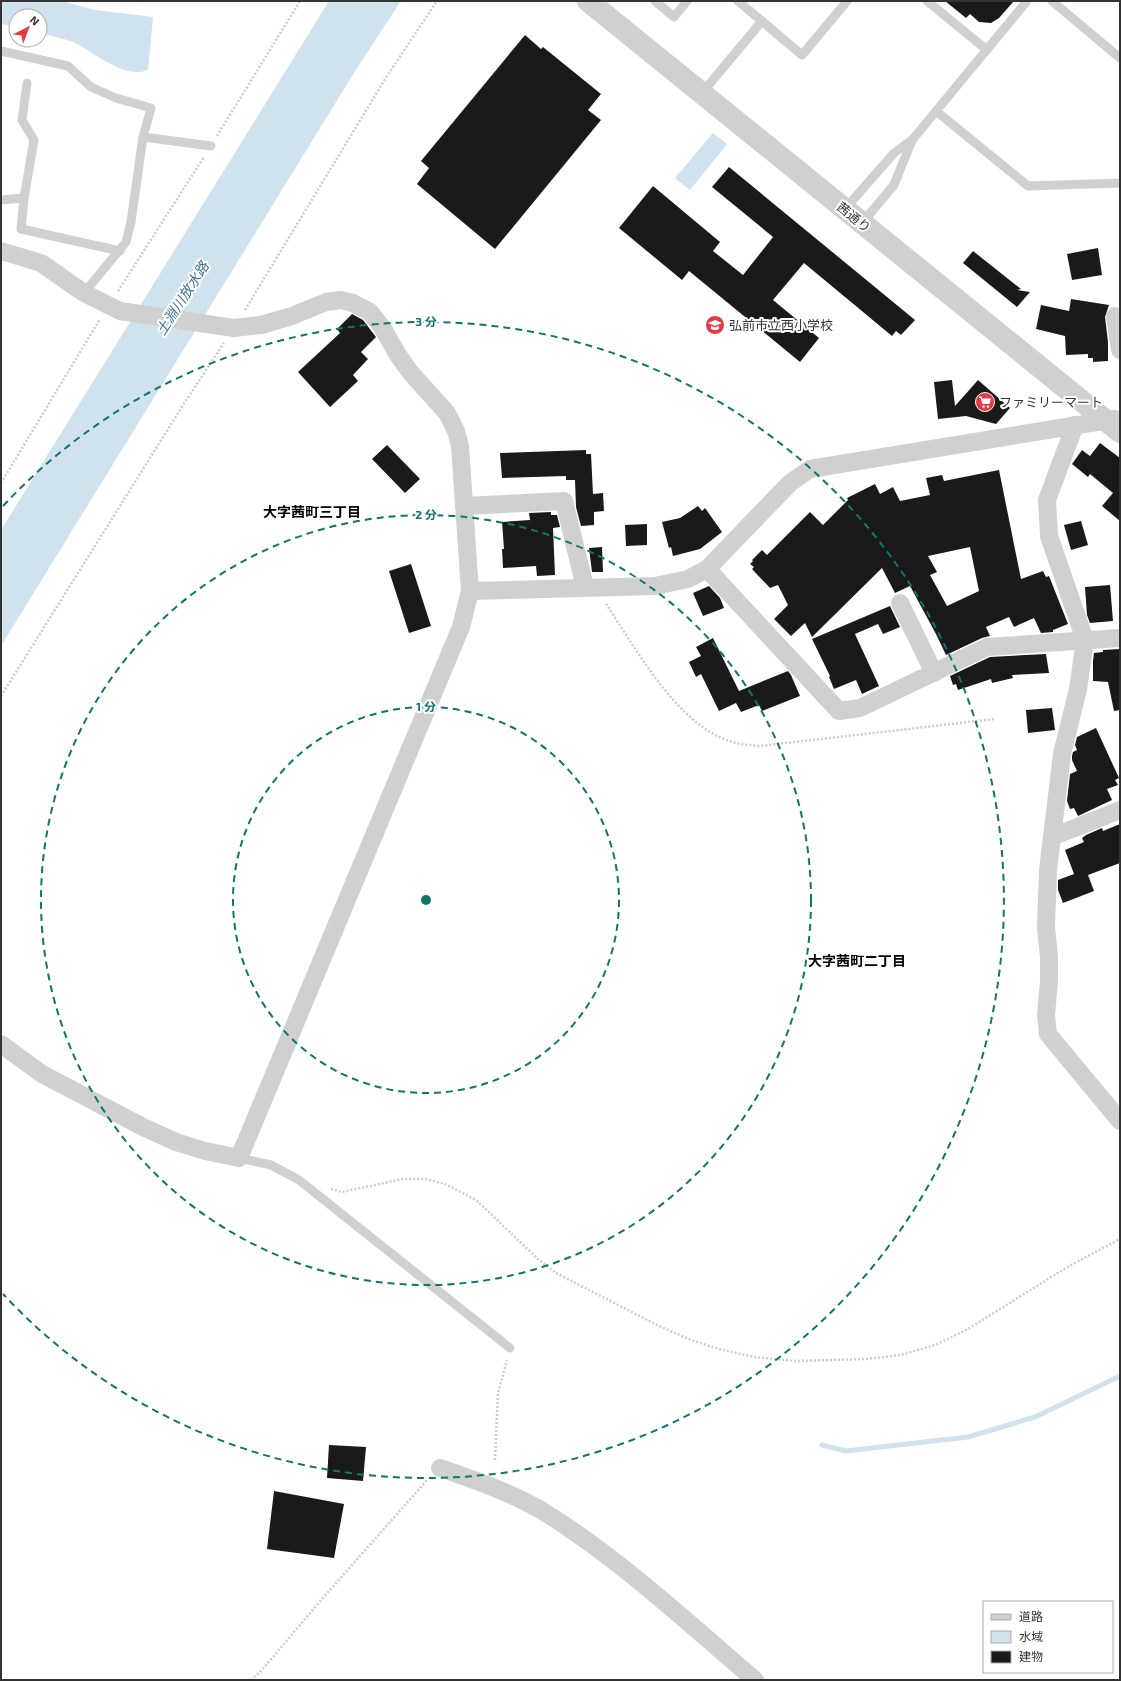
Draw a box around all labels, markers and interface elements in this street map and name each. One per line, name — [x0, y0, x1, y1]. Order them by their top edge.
north arrow — [8, 8, 48, 48]
text: N — [28, 13, 42, 28]
street label: 茜通り — [834, 199, 874, 235]
water label: 土淵川放水路 — [152, 257, 213, 338]
text: 3 分 — [415, 314, 437, 328]
school or university icon: 弘前市立西小学校 — [704, 314, 726, 336]
place label: 弘前市立西小学校 — [729, 317, 833, 333]
supermarket icon: ファミリーマート — [974, 391, 996, 413]
place label: ファミリーマート — [999, 394, 1103, 410]
district label: 大字茜町三丁目 — [263, 503, 361, 520]
text: 2 分 — [415, 507, 437, 521]
text: 1 分 — [416, 699, 436, 713]
centre of rings — [419, 893, 433, 907]
district label: 大字茜町二丁目 — [808, 952, 906, 969]
legend — [983, 1601, 1113, 1673]
text: 道路 — [1019, 1609, 1043, 1623]
text: 水域 — [1019, 1629, 1043, 1643]
text: 建物 — [1019, 1649, 1043, 1663]

